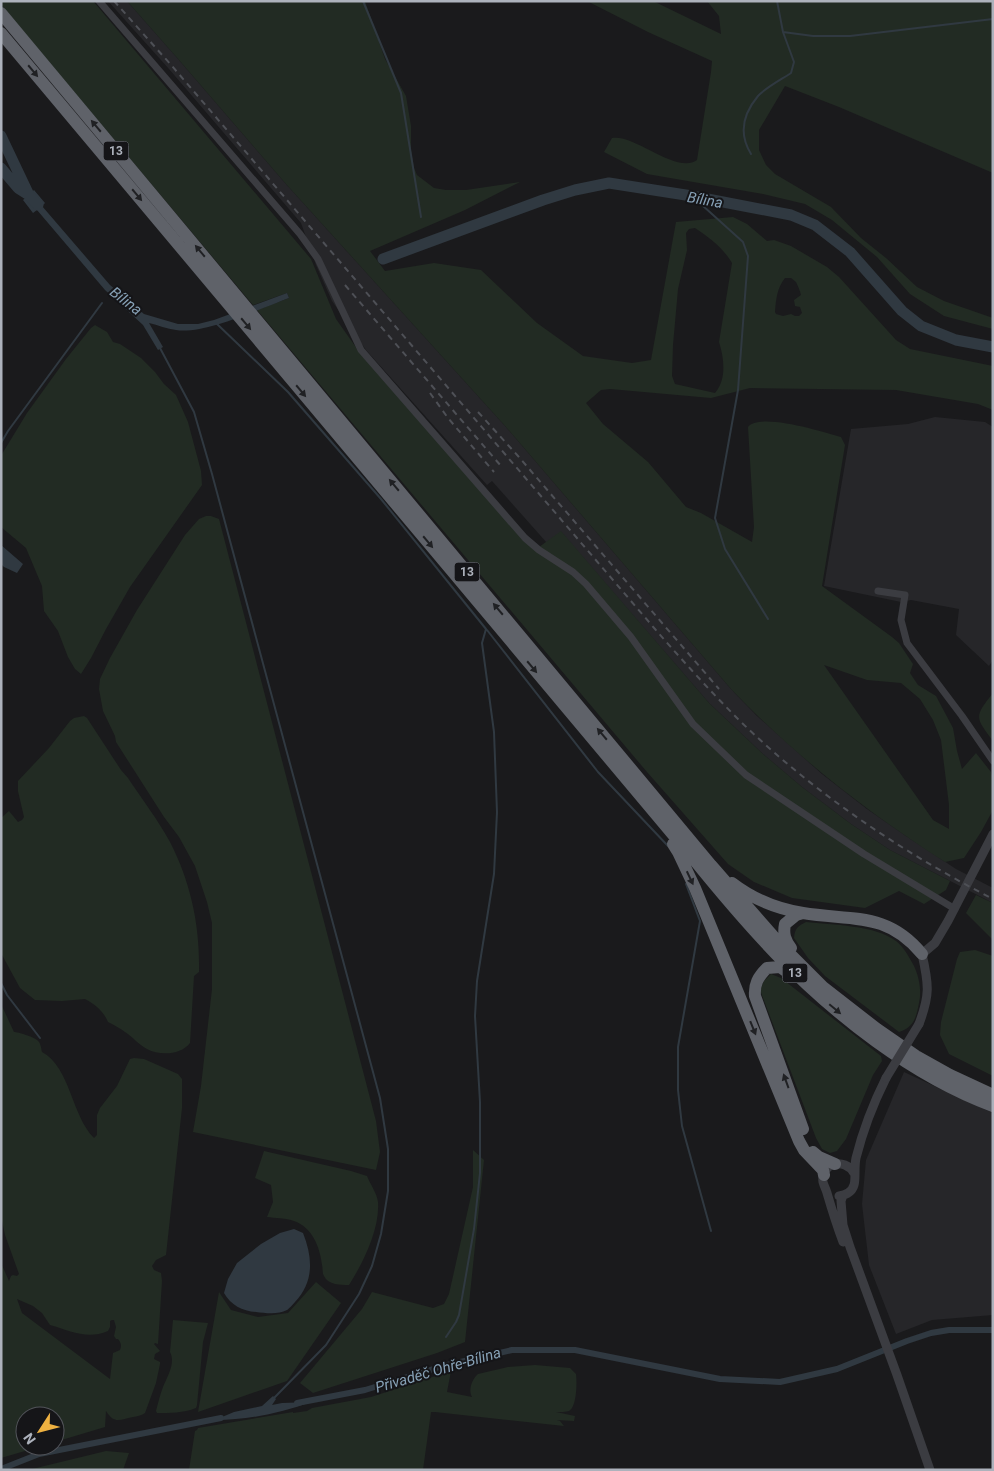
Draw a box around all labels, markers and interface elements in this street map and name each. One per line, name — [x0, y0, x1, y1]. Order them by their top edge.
one-way arrow — [27, 64, 38, 77]
one-way arrow — [90, 120, 101, 133]
road number: 13 — [104, 142, 128, 160]
water label: Bílina — [686, 188, 724, 212]
one-way arrow — [131, 189, 142, 201]
one-way arrow — [194, 245, 205, 258]
water label: Bílina — [106, 283, 146, 319]
one-way arrow — [240, 318, 251, 331]
one-way arrow — [296, 384, 307, 397]
one-way arrow — [388, 478, 399, 491]
one-way arrow — [422, 536, 433, 548]
road number: 13 — [454, 562, 480, 582]
one-way arrow — [492, 604, 504, 616]
one-way arrow — [527, 660, 538, 673]
one-way arrow — [597, 728, 608, 741]
one-way arrow — [686, 871, 695, 886]
road number: 13 — [782, 964, 808, 982]
one-way arrow — [828, 1004, 841, 1015]
one-way arrow — [749, 1021, 757, 1036]
one-way arrow — [782, 1073, 790, 1088]
water label: Přivaděč Ohře-Bílina — [373, 1343, 503, 1397]
north arrow — [15, 1406, 65, 1456]
text: N — [20, 1430, 39, 1447]

